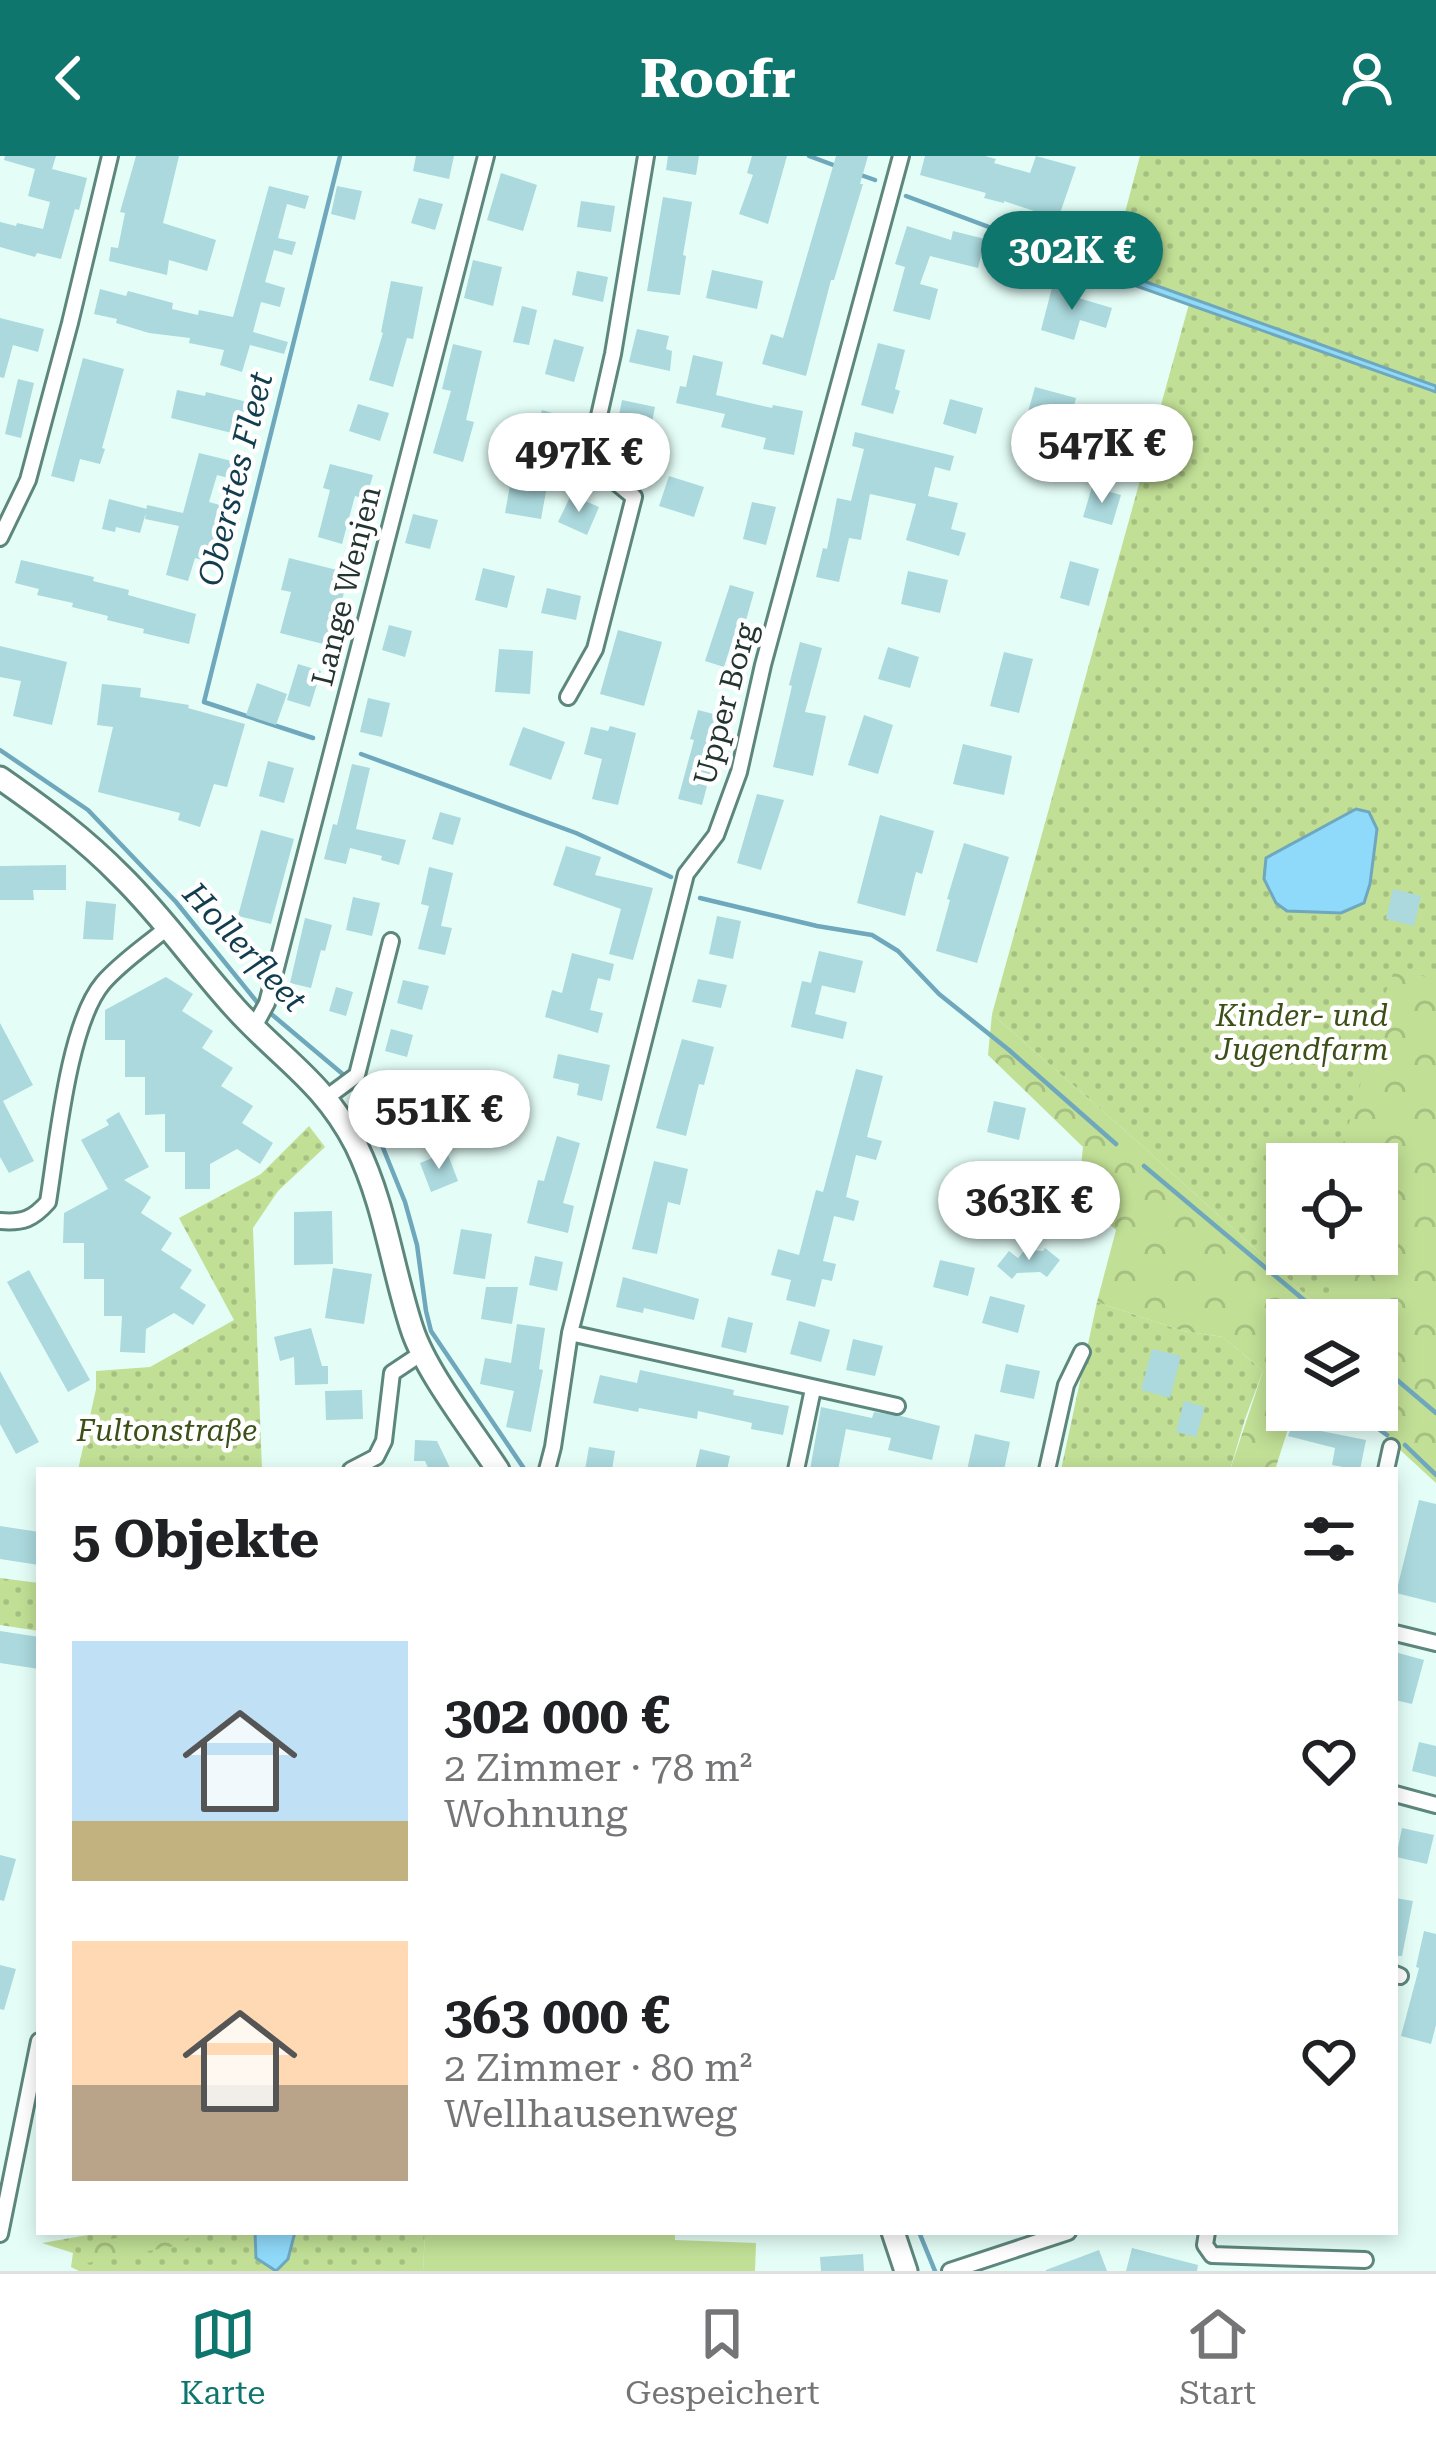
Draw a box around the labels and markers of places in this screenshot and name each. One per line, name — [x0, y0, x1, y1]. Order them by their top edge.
pin: 302K € — [974, 211, 1170, 313]
pin: 547K € — [1004, 404, 1200, 506]
pin: 497K € — [481, 413, 677, 515]
pin: 551K € — [341, 1070, 537, 1172]
pin: 363K € — [931, 1161, 1127, 1263]

